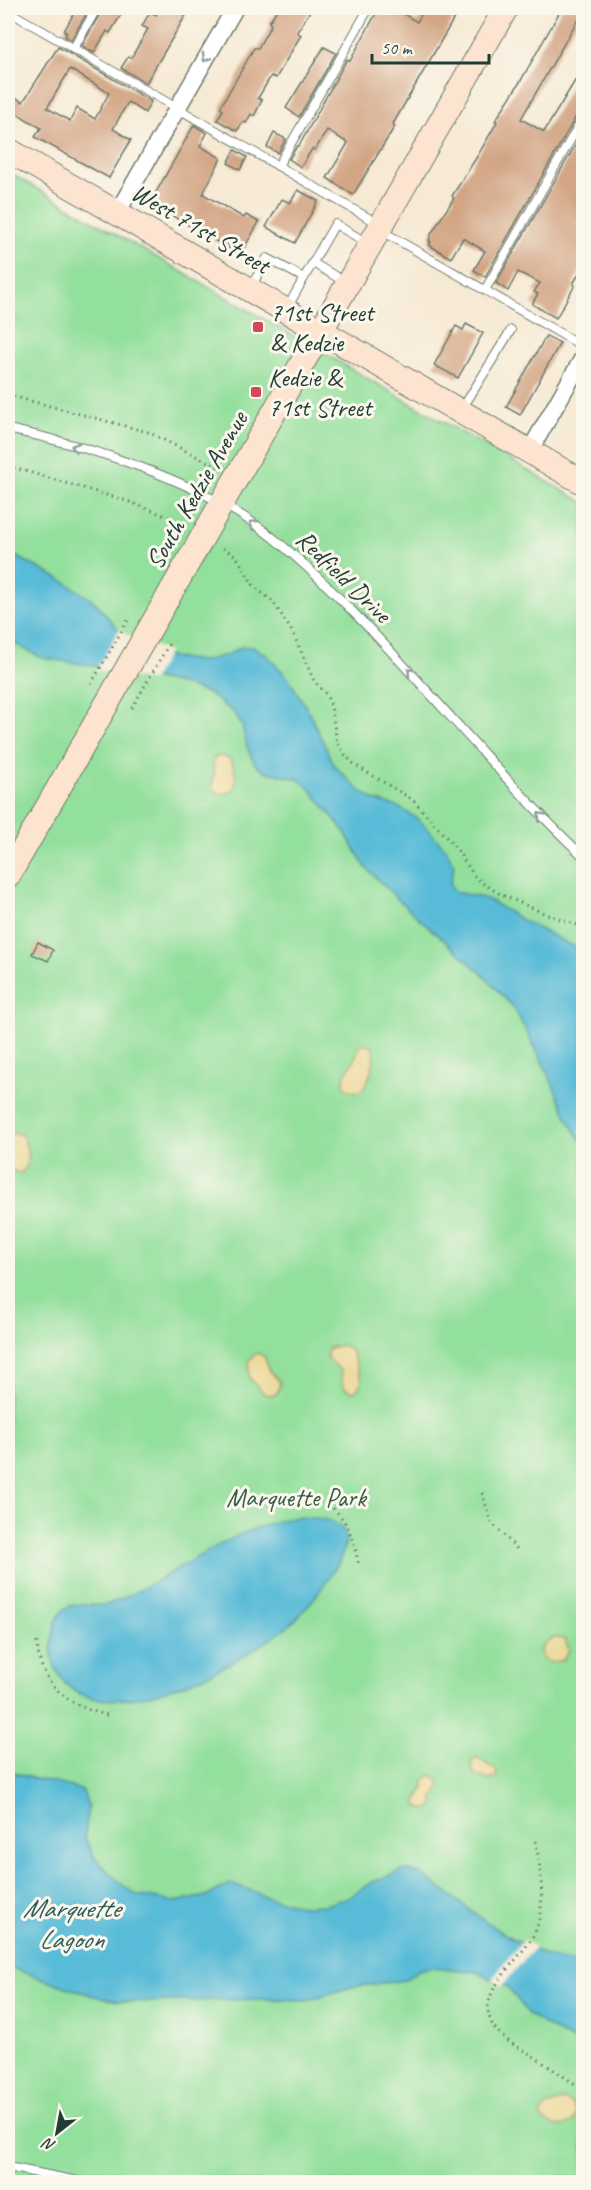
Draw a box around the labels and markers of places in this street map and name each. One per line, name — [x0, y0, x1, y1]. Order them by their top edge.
place label: 71st Street & Kedzie — [270, 296, 376, 359]
marker: 71st Street & Kedzie — [251, 320, 265, 334]
place label: Kedzie & 71st Street — [268, 361, 374, 424]
marker: Kedzie & 71st Street — [249, 385, 263, 399]

